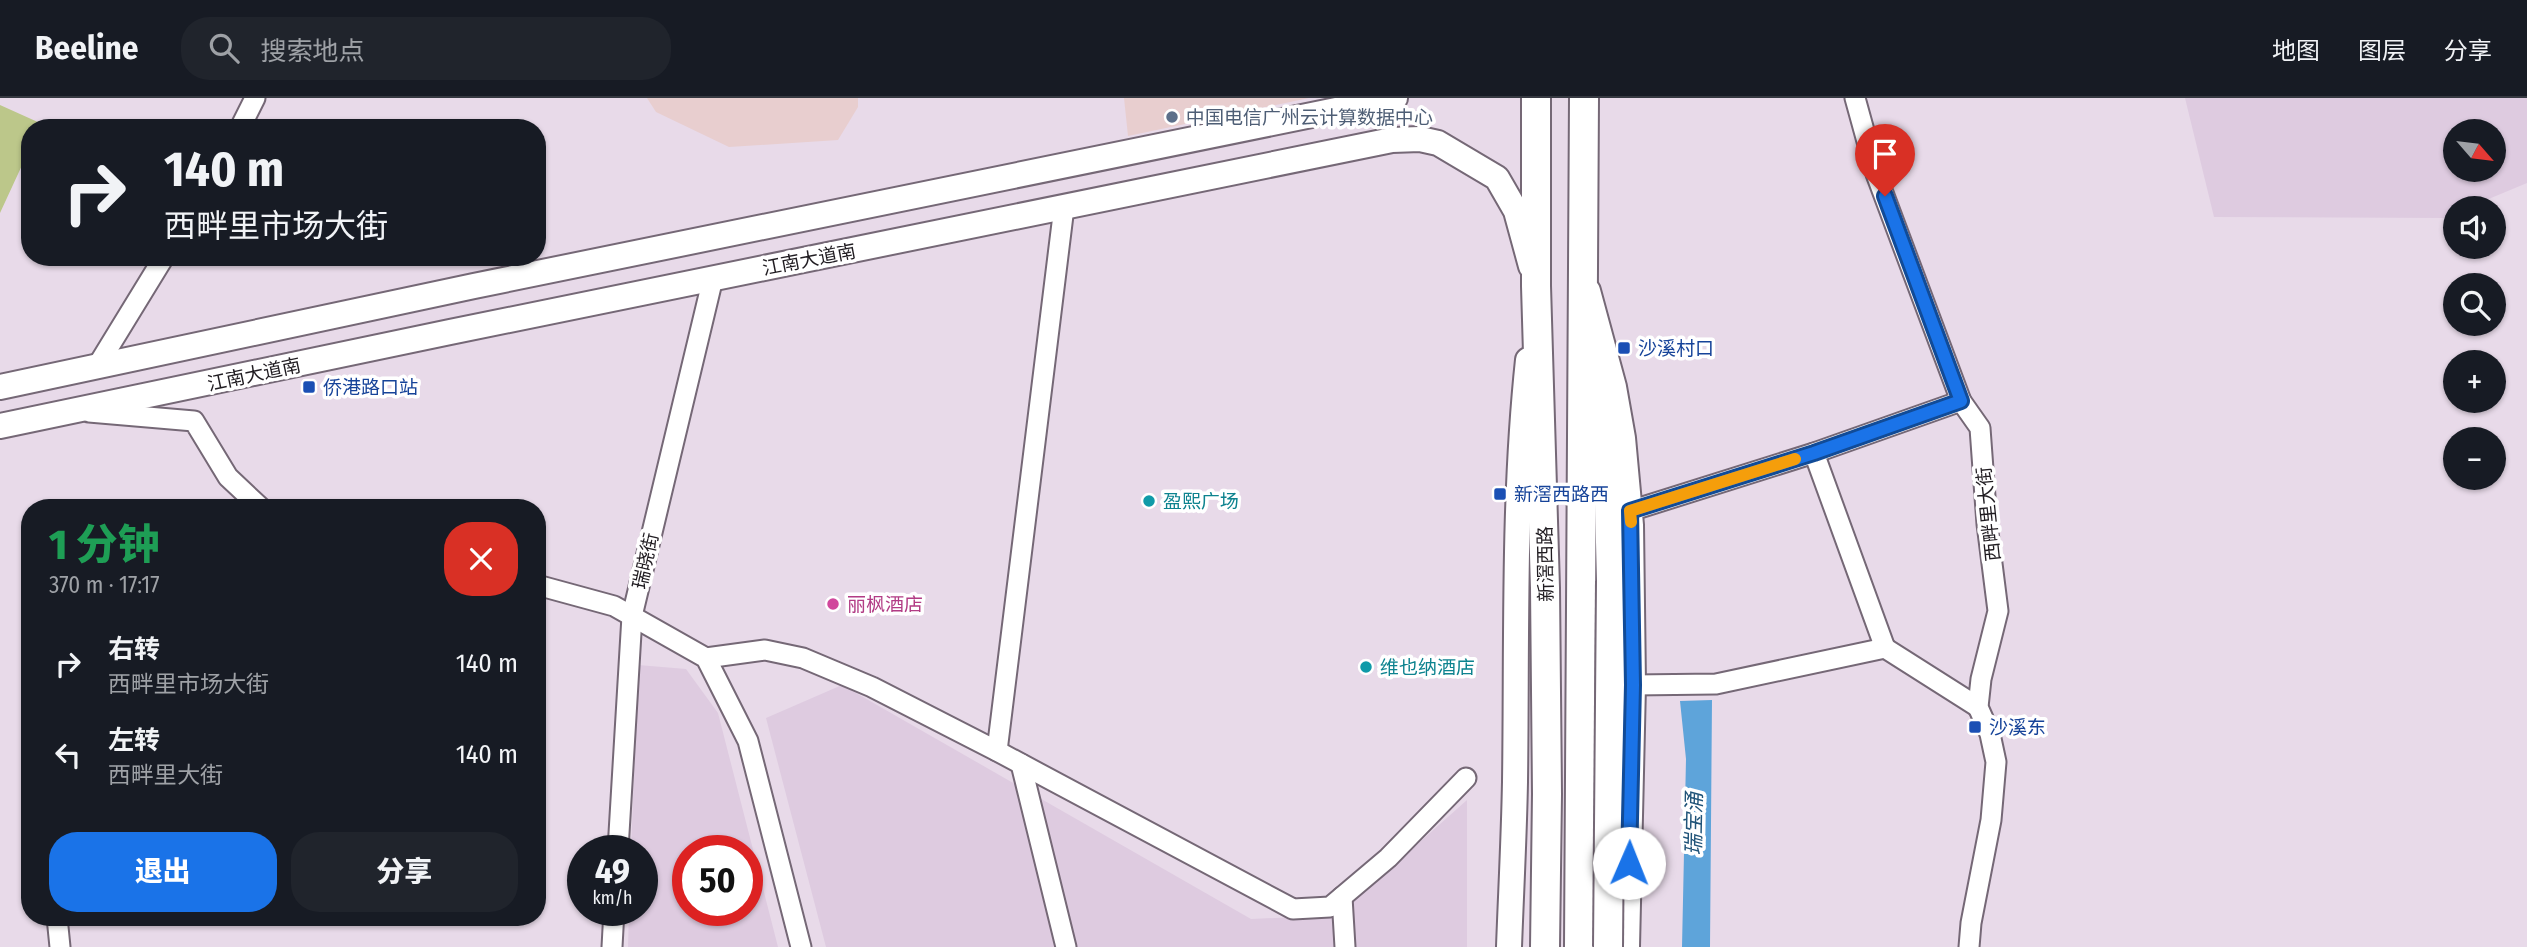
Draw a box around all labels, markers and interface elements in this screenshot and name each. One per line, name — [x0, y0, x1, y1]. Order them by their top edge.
search box — [181, 17, 671, 80]
text: Beeline — [35, 28, 139, 68]
icon: search — [205, 29, 243, 67]
text: 搜索地点 — [261, 36, 365, 67]
text: 地图 — [2272, 37, 2320, 65]
text: 图层 — [2358, 37, 2406, 65]
text: 分享 — [2444, 37, 2492, 65]
place label: 中国电信广州云计算数据中心 — [1186, 106, 1433, 129]
marker: 中国电信广州云计算数据中心 — [1164, 109, 1180, 125]
north arrow — [2443, 119, 2506, 182]
map controls — [2443, 119, 2506, 490]
pin — [1855, 124, 1915, 196]
icon: arrive — [1866, 135, 1904, 173]
text: 140 m — [164, 140, 284, 199]
icon: right — [49, 147, 140, 238]
button: sound — [2443, 196, 2506, 259]
text: 西畔里市场大街 — [164, 207, 388, 245]
street label: 江南大道南 — [760, 239, 858, 280]
button: search — [2443, 273, 2506, 336]
place label: 沙溪村口 — [1638, 337, 1714, 360]
marker: 沙溪村口 — [1616, 340, 1632, 356]
button: + — [2443, 350, 2506, 413]
street label: 江南大道南 — [205, 353, 303, 396]
place label: 侨港路口站 — [323, 376, 418, 399]
marker: 侨港路口站 — [301, 379, 317, 395]
button: − — [2443, 427, 2506, 490]
street label: 西畔里大街 — [1972, 465, 2005, 562]
place label: 新滘西路西 — [1514, 483, 1609, 506]
marker: 新滘西路西 — [1492, 486, 1508, 502]
place label: 盈熙广场 — [1163, 490, 1239, 513]
marker: 盈熙广场 — [1141, 493, 1157, 509]
text: 1 分钟 — [49, 520, 160, 570]
button: close — [444, 522, 518, 596]
street label: 新滘西路 — [1533, 526, 1558, 602]
street label: 瑞晓街 — [628, 531, 663, 591]
text: 370 m · 17:17 — [49, 571, 160, 599]
place label: 丽枫酒店 — [847, 593, 923, 616]
marker: 丽枫酒店 — [825, 596, 841, 612]
text: 右转 — [108, 634, 160, 665]
icon: right — [49, 645, 87, 683]
text: 140 m — [456, 648, 518, 679]
place label: 维也纳酒店 — [1380, 656, 1475, 679]
marker: 维也纳酒店 — [1358, 659, 1374, 675]
text: 西畔里市场大街 — [108, 670, 269, 698]
place label: 沙溪东 — [1989, 716, 2046, 739]
marker: 沙溪东 — [1967, 719, 1983, 735]
text: 左转 — [108, 725, 160, 756]
icon: left — [49, 736, 87, 774]
text: 140 m — [456, 739, 518, 770]
text: 西畔里大街 — [108, 761, 223, 789]
water label: 瑞宝涌 — [1680, 790, 1708, 856]
position arrow — [1592, 826, 1666, 900]
button: 退出 — [49, 832, 277, 912]
button: 分享 — [291, 832, 518, 912]
speed limit sign: 50 — [672, 835, 763, 926]
text: 49 — [595, 850, 630, 892]
text: km/h — [592, 887, 633, 909]

